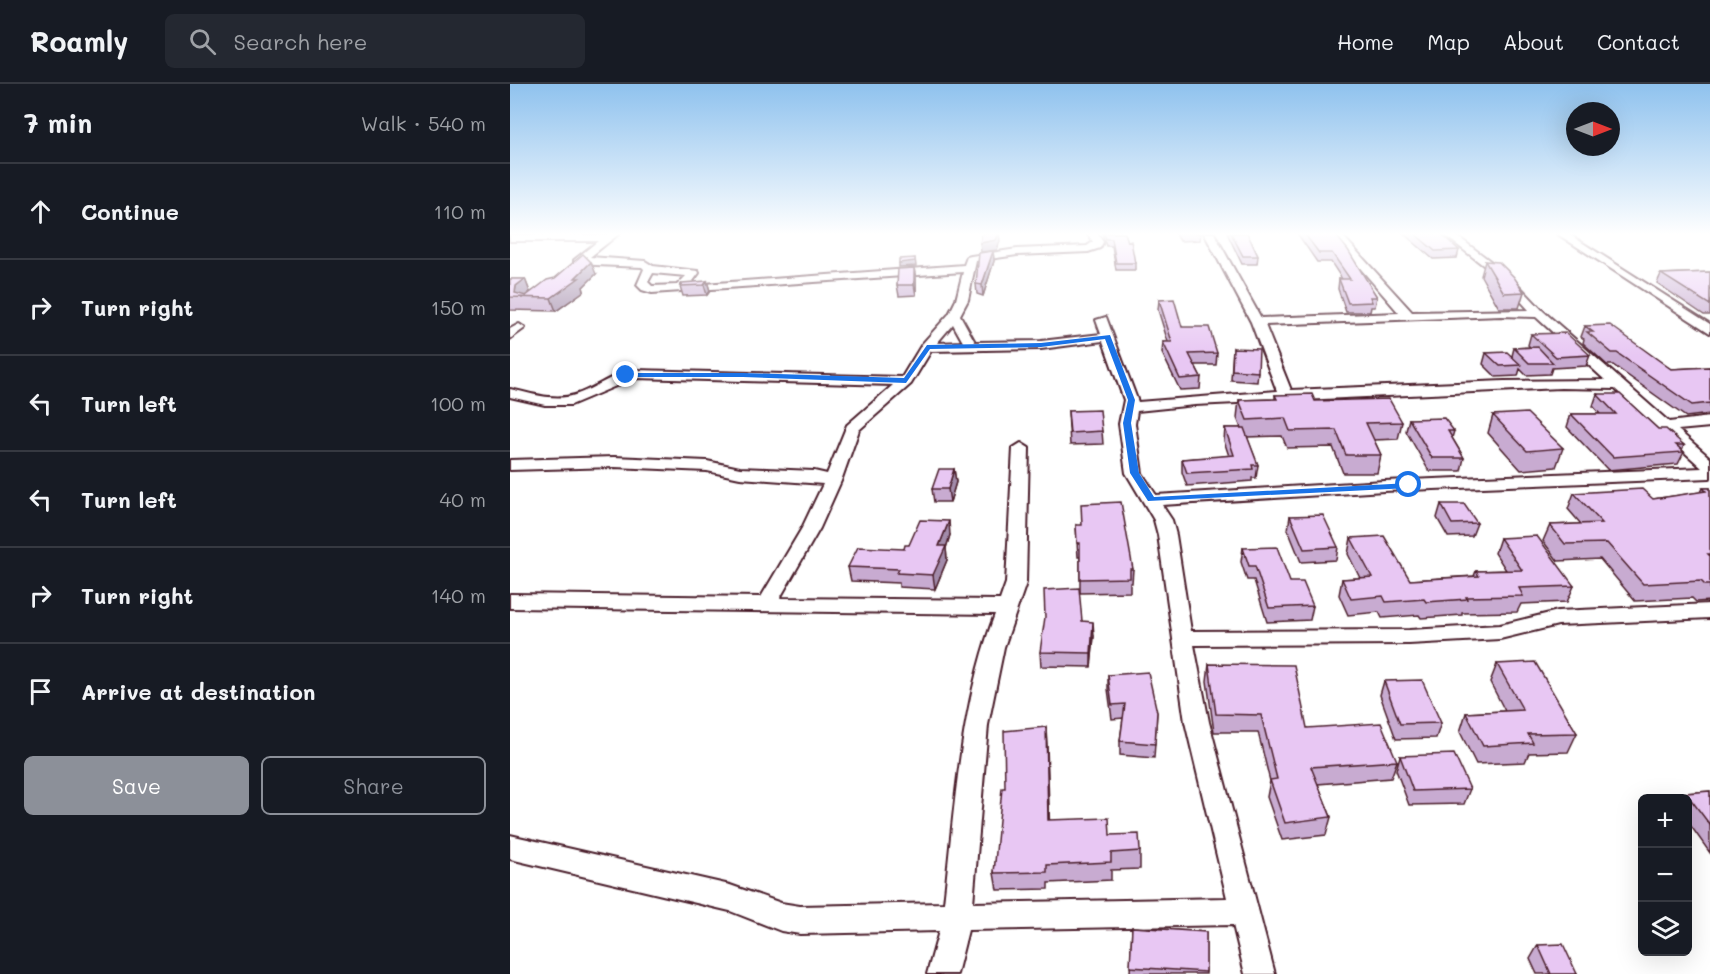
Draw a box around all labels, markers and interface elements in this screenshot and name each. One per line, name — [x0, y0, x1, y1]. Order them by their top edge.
search box — [165, 14, 585, 68]
text: Roamly — [30, 23, 129, 59]
icon: search — [186, 25, 219, 58]
text: Search here — [234, 27, 367, 56]
text: Home — [1337, 28, 1394, 55]
text: Map — [1427, 28, 1470, 55]
text: About — [1503, 28, 1564, 55]
text: Contact — [1597, 28, 1680, 55]
north arrow — [1566, 102, 1620, 156]
text: 7 min — [24, 106, 92, 140]
text: Walk · 540 m — [361, 110, 486, 136]
icon: ahead — [24, 195, 57, 228]
text: Continue — [81, 197, 179, 226]
text: 110 m — [433, 198, 486, 224]
icon: right — [24, 291, 57, 324]
text: Turn right — [81, 293, 193, 322]
text: 150 m — [431, 294, 486, 320]
route end — [612, 361, 638, 387]
icon: left — [24, 387, 57, 420]
text: Turn left — [81, 389, 177, 418]
text: 100 m — [430, 390, 486, 416]
route start — [1395, 471, 1421, 497]
icon: left — [24, 483, 57, 516]
text: Turn left — [81, 485, 177, 514]
text: 40 m — [440, 486, 486, 512]
icon: right — [24, 579, 57, 612]
text: Turn right — [81, 581, 193, 610]
text: 140 m — [431, 582, 486, 608]
icon: arrive — [24, 675, 57, 708]
text: Arrive at destination — [81, 677, 316, 706]
button: Save — [24, 756, 249, 815]
button: Share — [261, 756, 486, 815]
map controls — [1638, 794, 1692, 956]
button: + — [1638, 794, 1692, 848]
button: − — [1638, 848, 1692, 902]
button: layers — [1638, 902, 1692, 956]

